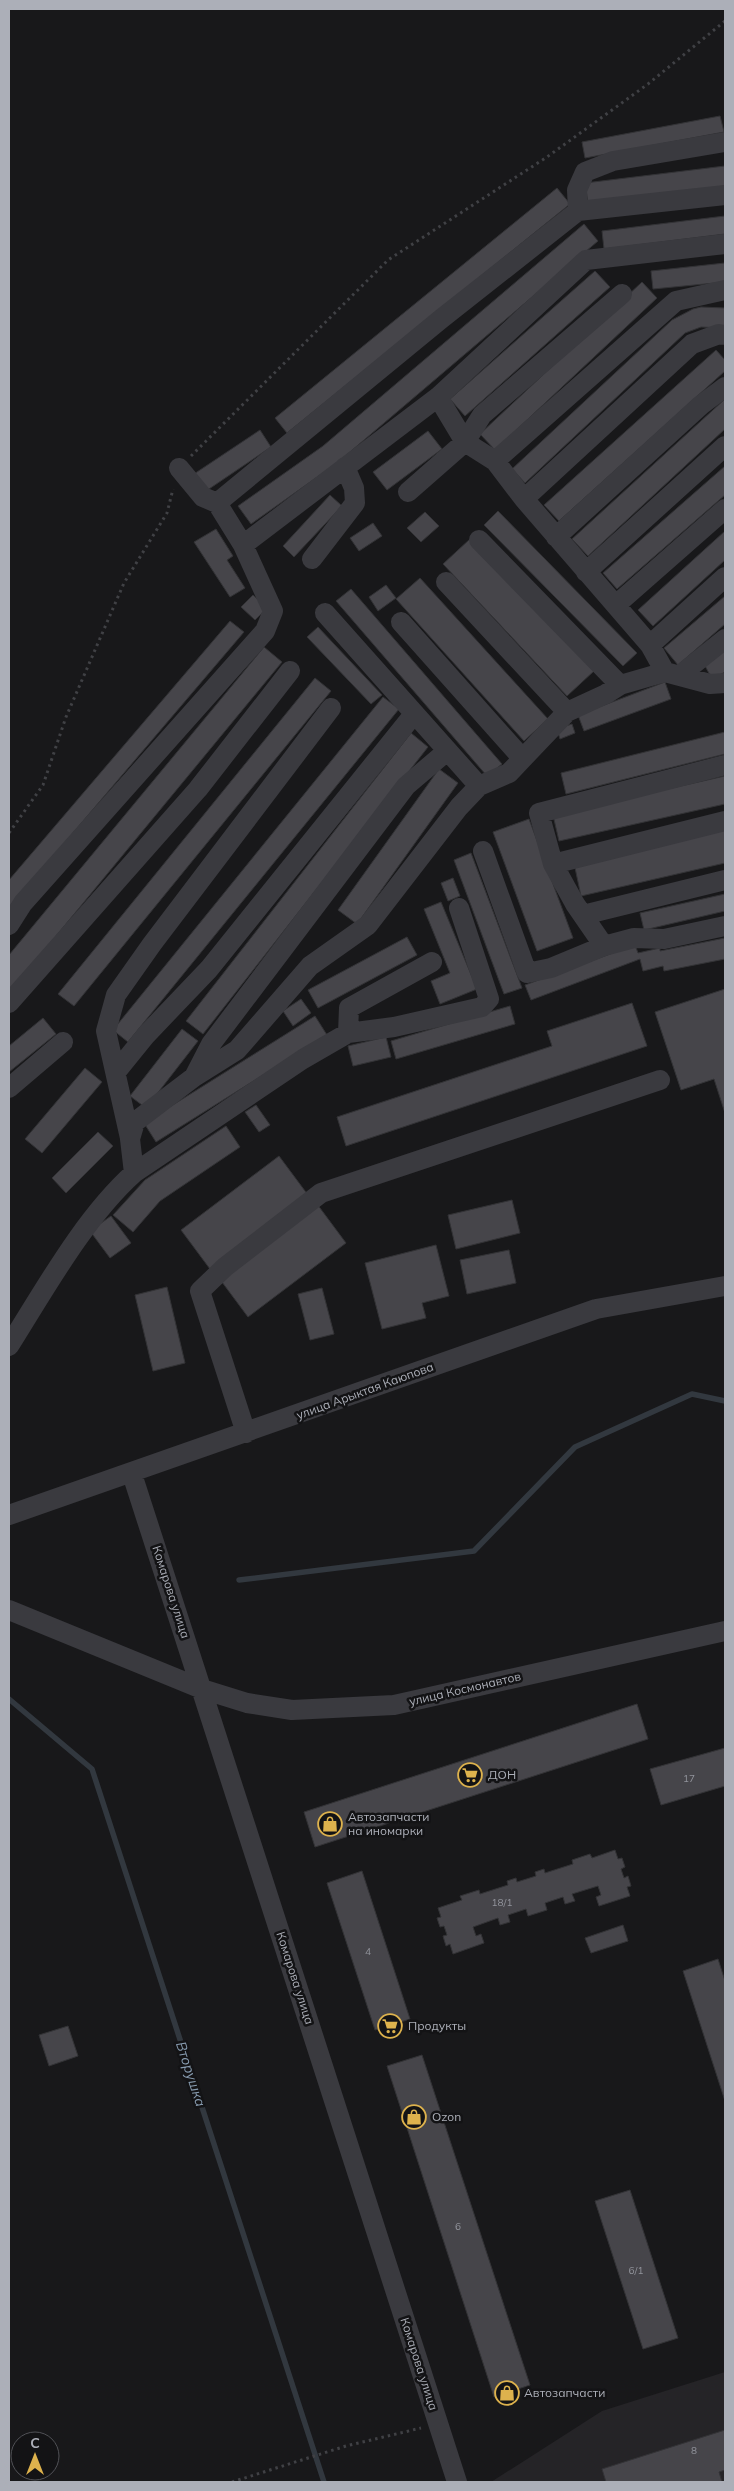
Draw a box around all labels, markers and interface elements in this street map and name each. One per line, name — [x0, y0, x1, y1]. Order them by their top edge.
street label: улица Арыктая Каюпова — [294, 1359, 435, 1422]
street label: Комарова улица — [149, 1544, 194, 1640]
street label: улица Космонавтов — [407, 1668, 523, 1709]
supermarket icon: ДОН — [457, 1762, 483, 1788]
place label: ДОН — [488, 1767, 516, 1782]
house number: 17 — [683, 1772, 695, 1785]
place label: Автозапчасти на иномарки — [348, 1809, 429, 1838]
shop icon: Автозапчасти на иномарки — [317, 1811, 343, 1837]
house number: 18/1 — [492, 1896, 512, 1909]
street label: Комарова улица — [273, 1930, 318, 2026]
house number: 4 — [365, 1945, 371, 1958]
supermarket icon: Продукты — [377, 2013, 403, 2039]
place label: Продукты — [408, 2018, 466, 2033]
water label: Вторушка — [172, 2039, 210, 2109]
shop icon: Ozon — [401, 2104, 427, 2130]
place label: Ozon — [432, 2109, 461, 2124]
house number: 6 — [455, 2220, 461, 2233]
house number: 6/1 — [629, 2264, 643, 2277]
street label: Комарова улица — [397, 2316, 442, 2412]
shop icon: Автозапчасти — [494, 2380, 520, 2406]
place label: Автозапчасти — [524, 2385, 605, 2400]
north arrow — [10, 2431, 60, 2481]
text: С — [30, 2434, 40, 2452]
house number: 8 — [691, 2444, 697, 2457]

